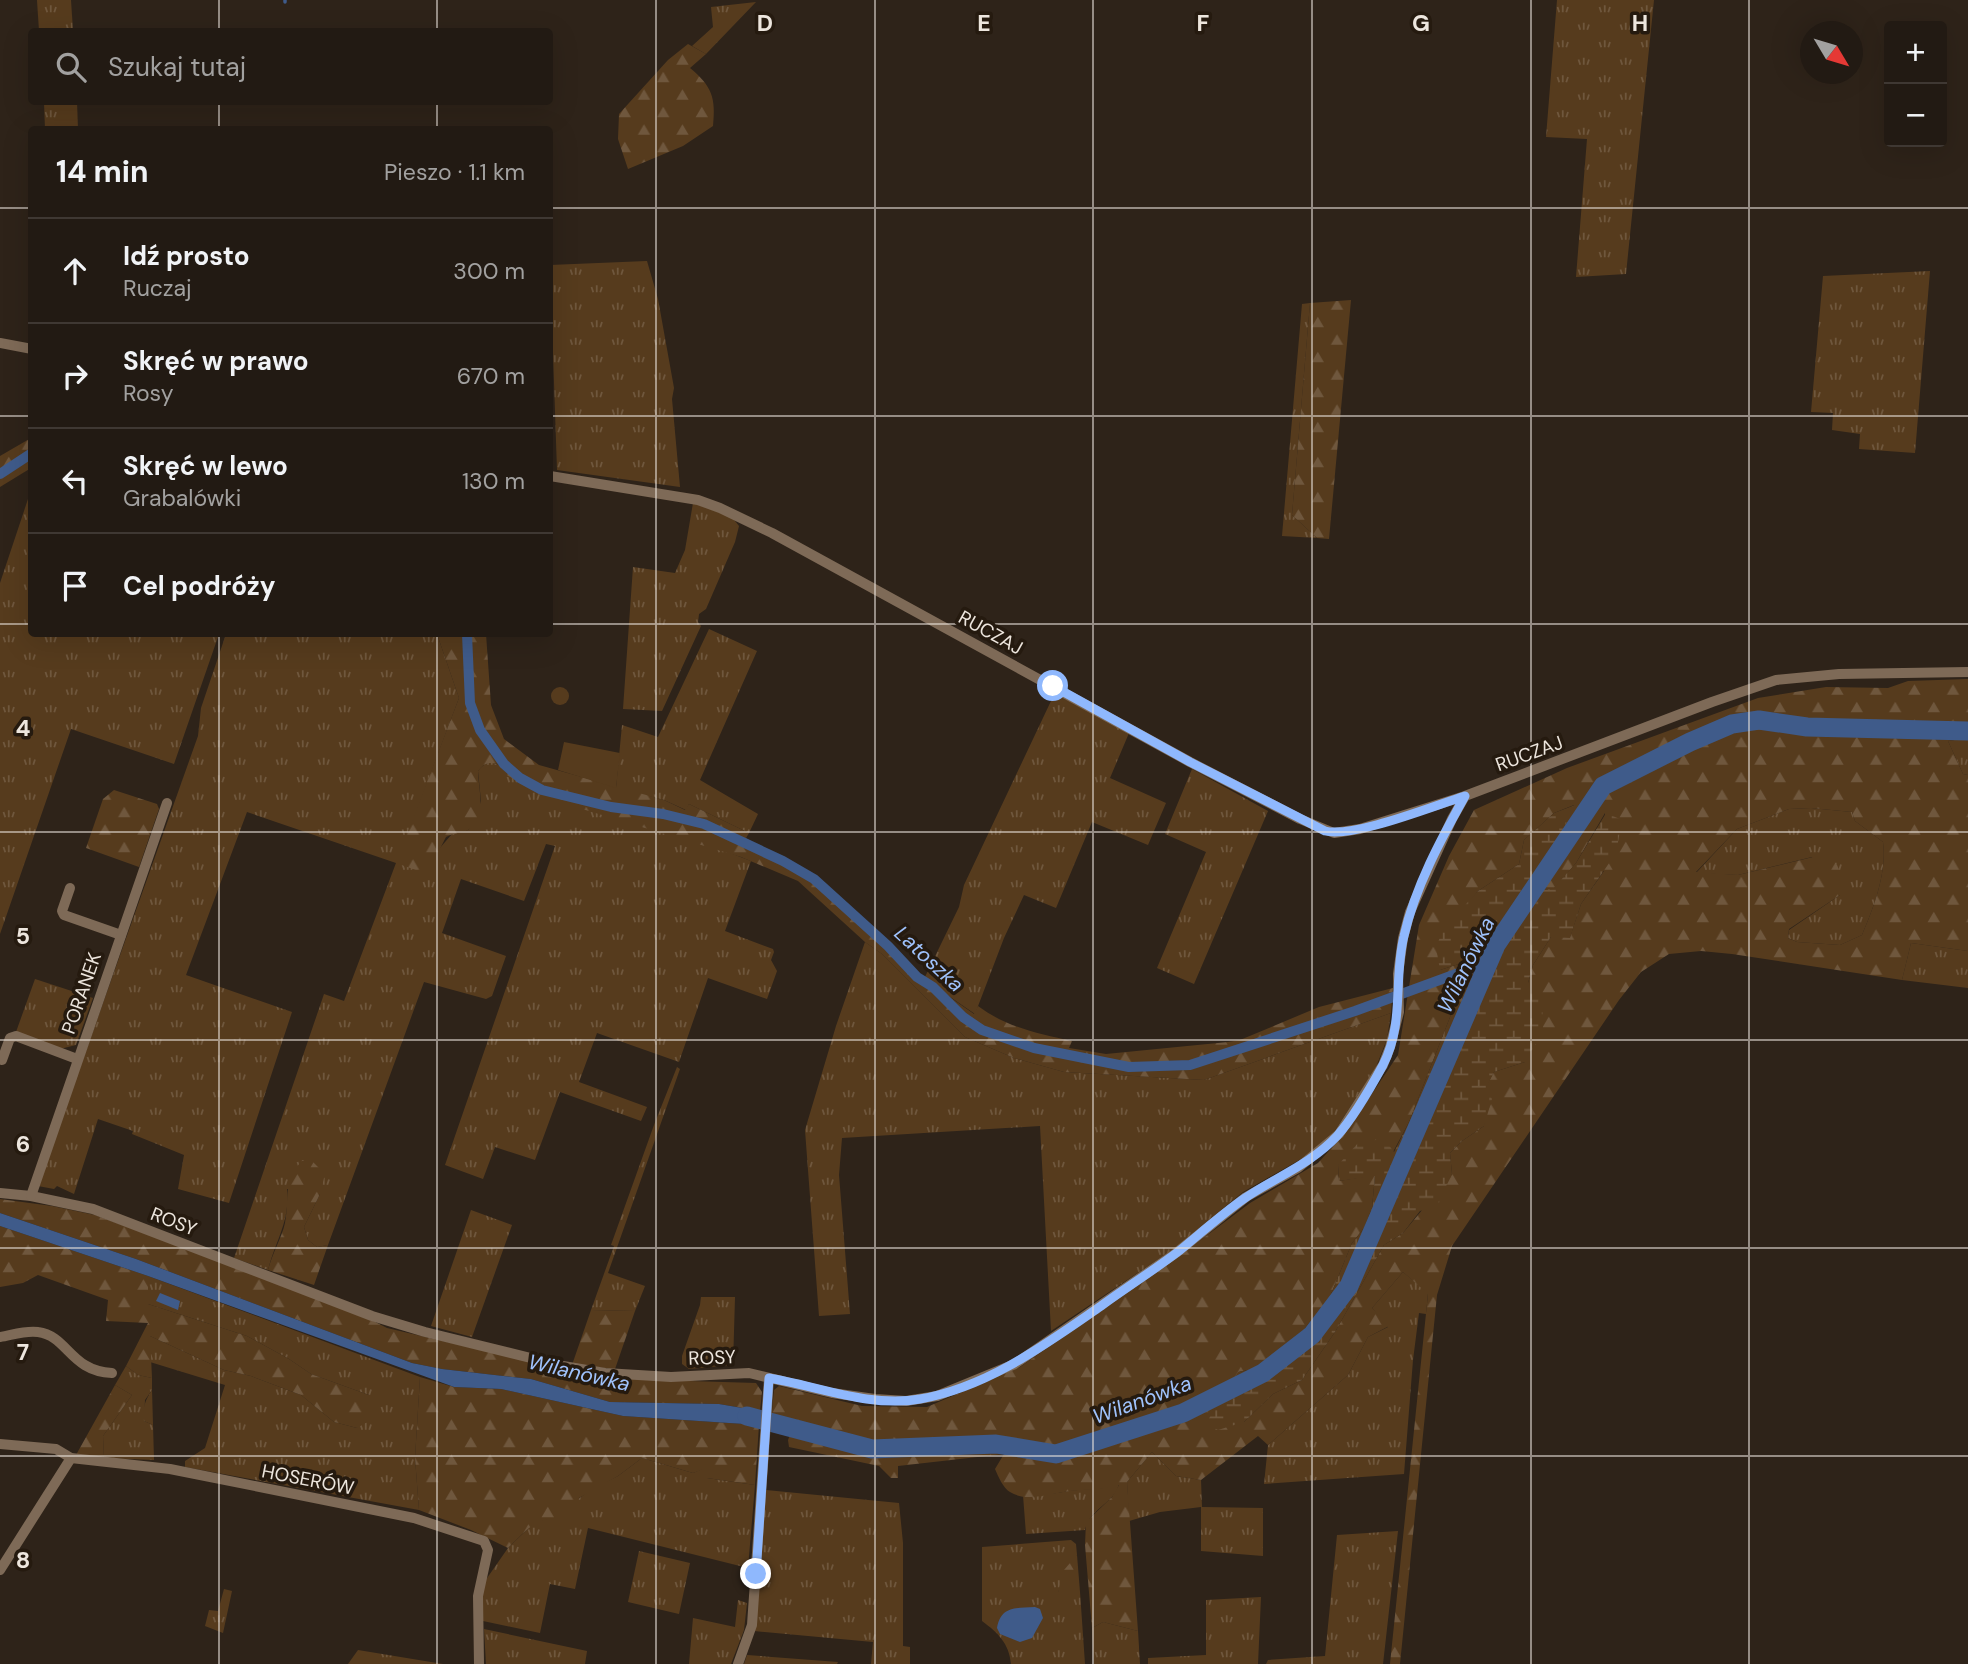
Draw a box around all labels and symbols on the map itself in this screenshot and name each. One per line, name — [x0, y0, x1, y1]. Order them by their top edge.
text: D — [757, 8, 773, 38]
text: E — [977, 8, 991, 38]
text: F — [1197, 8, 1210, 38]
text: G — [1412, 8, 1430, 38]
text: H — [1632, 8, 1648, 38]
north arrow — [1800, 21, 1863, 84]
street label: RUCZAJ — [954, 605, 1027, 660]
route start — [1037, 670, 1068, 701]
text: 4 — [16, 713, 31, 743]
street label: RUCZAJ — [1492, 730, 1566, 777]
water label: Wilanówka — [1431, 912, 1501, 1018]
water label: Latoszka — [888, 920, 970, 998]
text: 5 — [16, 921, 30, 951]
street label: PORANEK — [56, 949, 107, 1037]
text: 6 — [16, 1129, 30, 1159]
street label: ROSY — [147, 1201, 200, 1242]
text: 7 — [17, 1337, 29, 1367]
street label: ROSY — [688, 1344, 736, 1371]
water label: Wilanówka — [525, 1348, 633, 1398]
water label: Wilanówka — [1088, 1369, 1196, 1431]
street label: HOSERÓW — [260, 1458, 356, 1501]
text: 8 — [16, 1545, 30, 1575]
route end — [740, 1558, 771, 1589]

